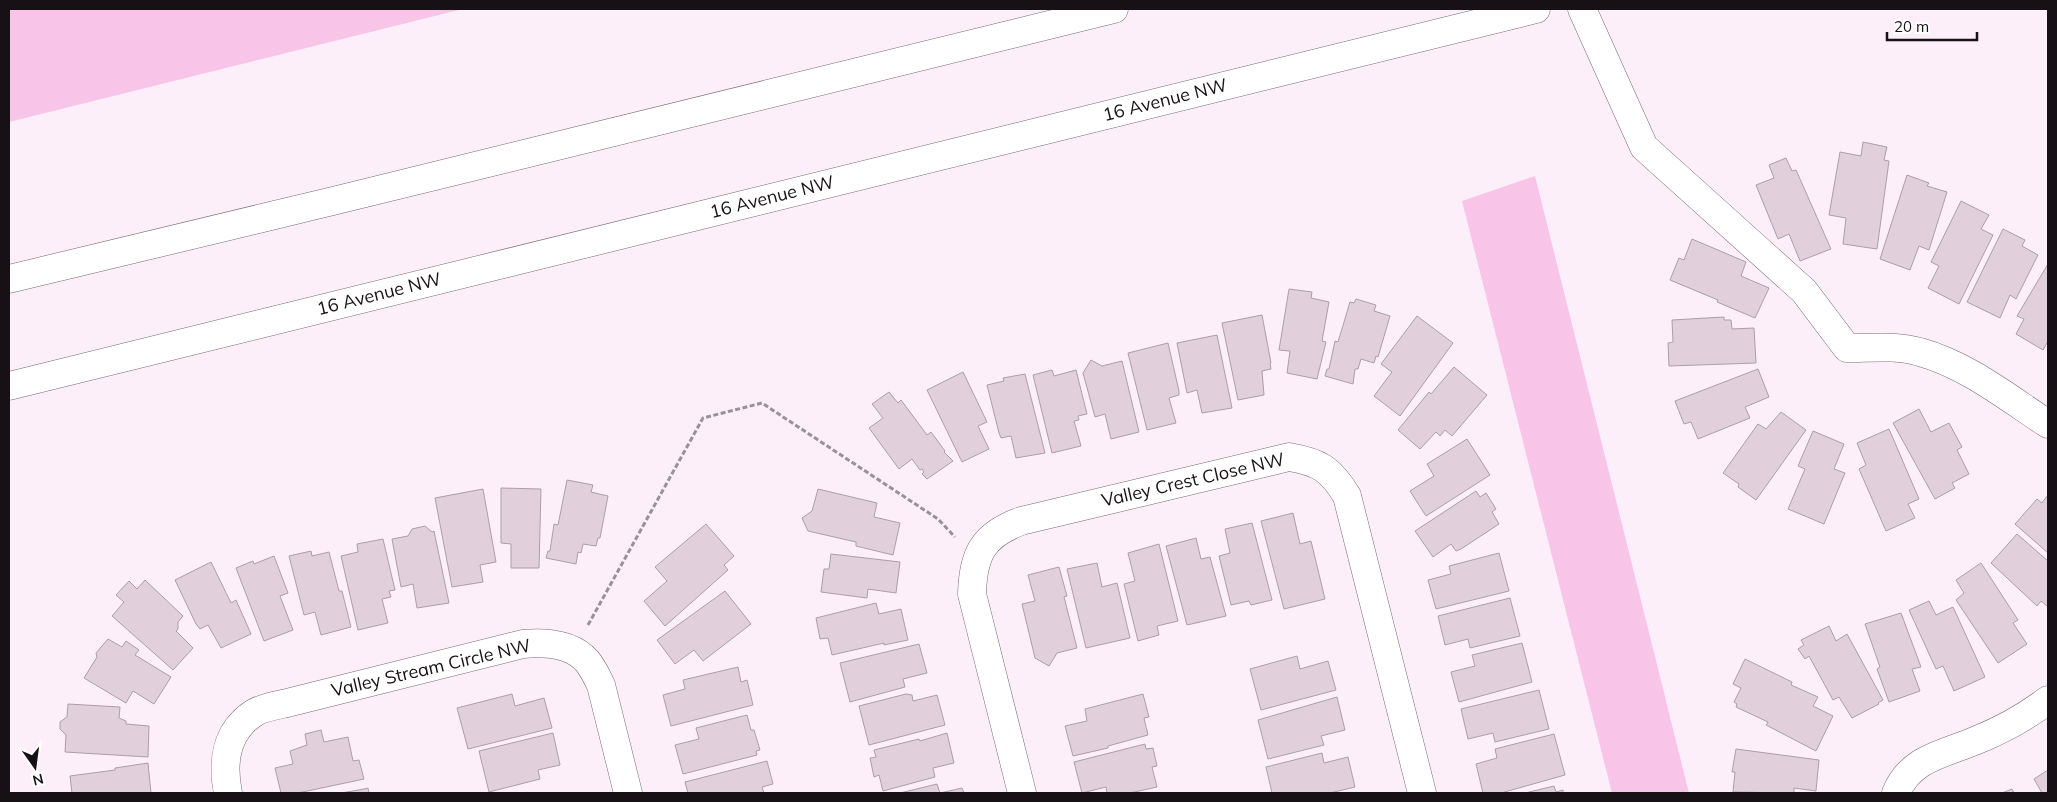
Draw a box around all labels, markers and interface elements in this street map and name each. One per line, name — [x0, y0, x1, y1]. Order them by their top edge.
scale bar — [1887, 10, 1977, 42]
text: 20 m — [1894, 17, 1929, 36]
street label: 16 Avenue NW — [1100, 73, 1229, 126]
street label: 16 Avenue NW — [707, 170, 836, 223]
street label: 16 Avenue NW — [314, 267, 443, 320]
street label: Valley Crest Close NW — [1099, 447, 1287, 512]
street label: Valley Stream Circle NW — [329, 633, 533, 702]
north arrow — [10, 742, 60, 792]
text: N — [31, 770, 45, 790]

